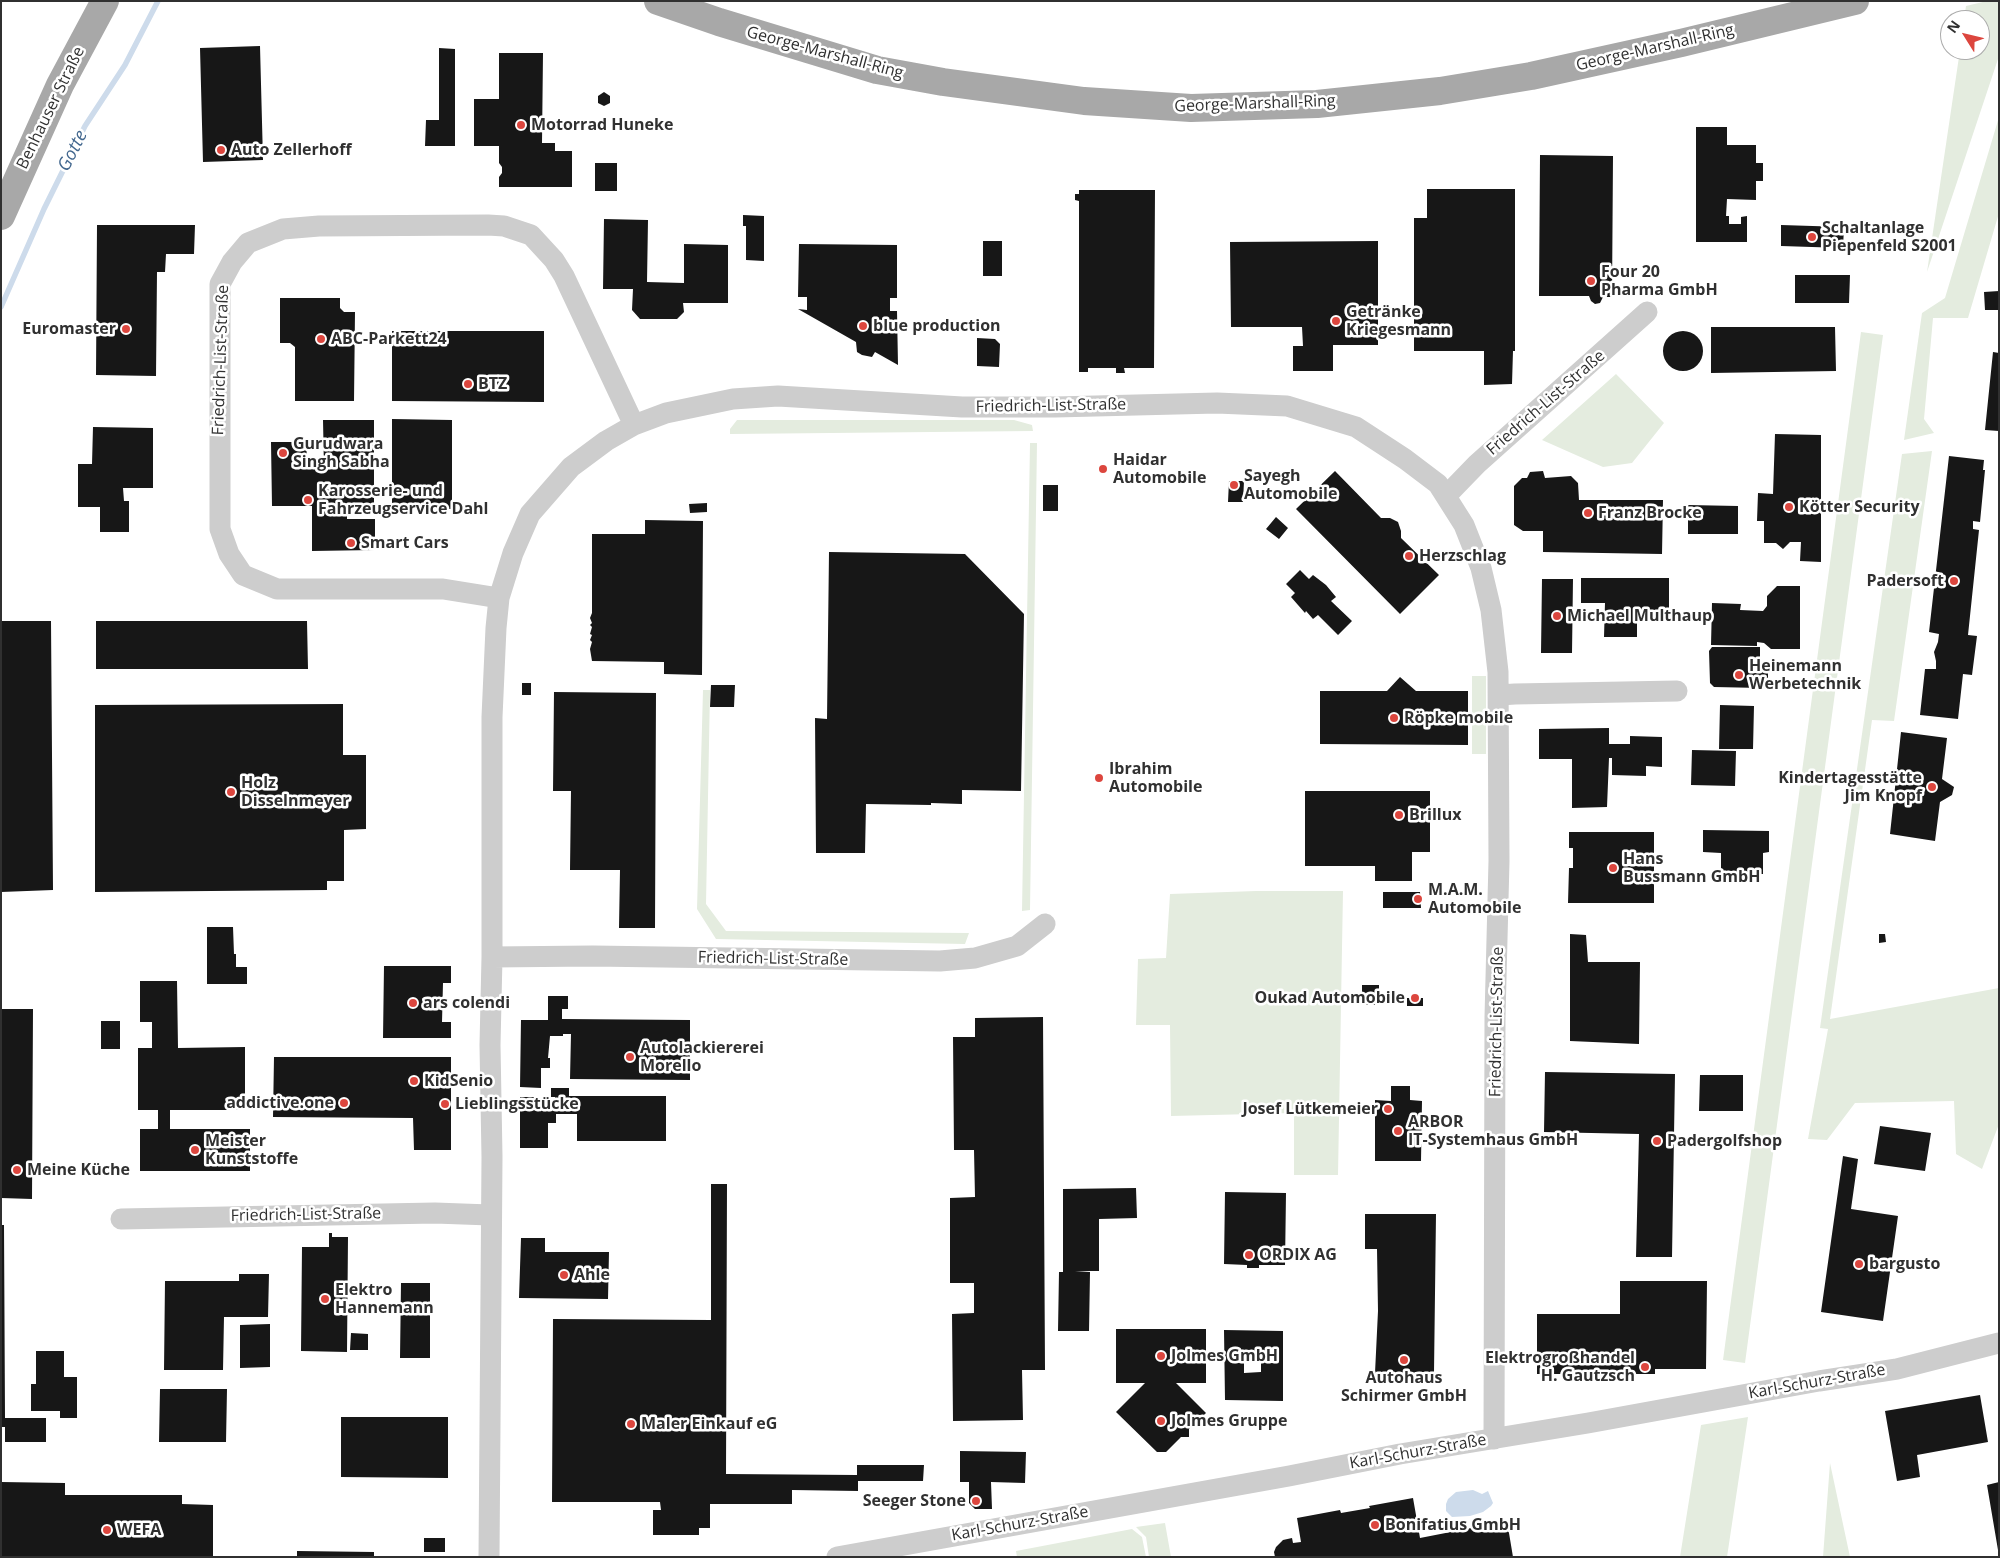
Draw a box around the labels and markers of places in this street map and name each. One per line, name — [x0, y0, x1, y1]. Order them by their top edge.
place label: Motorrad Huneke — [531, 115, 673, 135]
marker: Motorrad Huneke — [515, 119, 527, 131]
place label: Auto Zellerhoff — [231, 140, 352, 160]
marker: Auto Zellerhoff — [215, 144, 227, 156]
place label: Schaltanlage Piepenfeld S2001 — [1822, 218, 1957, 256]
marker: Schaltanlage Piepenfeld S2001 — [1806, 231, 1818, 243]
place label: Four 20 Pharma GmbH — [1601, 262, 1718, 300]
marker: Four 20 Pharma GmbH — [1585, 275, 1597, 287]
place label: Getränke Kriegesmann — [1346, 302, 1451, 340]
marker: Getränke Kriegesmann — [1330, 315, 1342, 327]
place label: blue production — [873, 316, 1001, 336]
place label: Euromaster — [22, 319, 116, 339]
marker: blue production — [857, 320, 869, 332]
marker: Euromaster — [120, 323, 132, 335]
place label: ABC-Parkett24 — [331, 329, 447, 349]
marker: ABC-Parkett24 — [315, 333, 327, 345]
place label: BTZ — [478, 374, 507, 394]
marker: BTZ — [462, 378, 474, 390]
place label: Gurudwara Singh Sabha — [293, 434, 390, 472]
marker: Gurudwara Singh Sabha — [277, 447, 289, 459]
place label: Haidar Automobile — [1113, 450, 1206, 488]
marker: Haidar Automobile — [1097, 463, 1109, 475]
place label: Sayegh Automobile — [1244, 466, 1337, 504]
marker: Sayegh Automobile — [1228, 479, 1240, 491]
place label: Karosserie- und Fahrzeugservice Dahl — [318, 481, 488, 519]
marker: Karosserie- und Fahrzeugservice Dahl — [302, 494, 314, 506]
place label: Kötter Security — [1799, 497, 1920, 517]
marker: Kötter Security — [1783, 501, 1795, 513]
place label: Franz Brocke — [1598, 503, 1702, 523]
marker: Franz Brocke — [1582, 507, 1594, 519]
place label: Smart Cars — [361, 533, 449, 553]
marker: Smart Cars — [345, 537, 357, 549]
place label: Herzschlag — [1419, 546, 1506, 566]
marker: Herzschlag — [1403, 550, 1415, 562]
place label: Padersoft — [1866, 571, 1944, 591]
marker: Padersoft — [1948, 575, 1960, 587]
place label: Michael Multhaup — [1567, 606, 1712, 626]
marker: Michael Multhaup — [1551, 610, 1563, 622]
place label: Heinemann Werbetechnik — [1749, 656, 1861, 694]
marker: Heinemann Werbetechnik — [1733, 669, 1745, 681]
place label: Röpke mobile — [1404, 708, 1513, 728]
marker: Röpke mobile — [1388, 712, 1400, 724]
place label: Ibrahim Automobile — [1109, 759, 1202, 797]
place label: Kindertagesstätte Jim Knopf — [1778, 768, 1922, 806]
marker: Ibrahim Automobile — [1093, 772, 1105, 784]
place label: Holz Disselnmeyer — [241, 773, 349, 811]
marker: Kindertagesstätte Jim Knopf — [1926, 781, 1938, 793]
marker: Holz Disselnmeyer — [225, 786, 237, 798]
place label: Brillux — [1409, 805, 1461, 825]
marker: Brillux — [1393, 809, 1405, 821]
place label: Hans Bussmann GmbH — [1623, 849, 1760, 887]
marker: Hans Bussmann GmbH — [1607, 862, 1619, 874]
place label: M.A.M. Automobile — [1428, 880, 1521, 918]
marker: M.A.M. Automobile — [1412, 893, 1424, 905]
place label: Oukad Automobile — [1255, 988, 1405, 1008]
marker: Oukad Automobile — [1409, 992, 1421, 1004]
place label: ars colendi — [423, 993, 510, 1013]
marker: ars colendi — [407, 997, 419, 1009]
place label: Autolackiererei Morello — [640, 1038, 764, 1076]
marker: Autolackiererei Morello — [624, 1051, 636, 1063]
place label: KidSenio — [424, 1071, 493, 1091]
marker: KidSenio — [408, 1075, 420, 1087]
place label: addictive.one — [226, 1093, 334, 1113]
place label: Lieblingsstücke — [455, 1094, 579, 1114]
marker: addictive.one — [338, 1097, 350, 1109]
marker: Lieblingsstücke — [439, 1098, 451, 1110]
place label: Josef Lütkemeier — [1242, 1099, 1378, 1119]
marker: Josef Lütkemeier — [1382, 1103, 1394, 1115]
place label: ARBOR IT-Systemhaus GmbH — [1408, 1112, 1578, 1150]
marker: ARBOR IT-Systemhaus GmbH — [1392, 1125, 1404, 1137]
place label: Meister Kunststoffe — [205, 1131, 298, 1169]
place label: Padergolfshop — [1667, 1131, 1782, 1151]
marker: Padergolfshop — [1651, 1135, 1663, 1147]
marker: Meister Kunststoffe — [189, 1144, 201, 1156]
place label: Meine Küche — [27, 1160, 130, 1180]
marker: Meine Küche — [11, 1164, 23, 1176]
place label: ORDIX AG — [1259, 1245, 1337, 1265]
marker: ORDIX AG — [1243, 1249, 1255, 1261]
place label: bargusto — [1869, 1254, 1940, 1274]
marker: bargusto — [1853, 1258, 1865, 1270]
place label: Ahle — [574, 1265, 610, 1285]
marker: Ahle — [558, 1269, 570, 1281]
place label: Elektro Hannemann — [335, 1280, 434, 1318]
marker: Elektro Hannemann — [319, 1293, 331, 1305]
place label: Jolmes GmbH — [1171, 1346, 1278, 1366]
place label: Elektrogroßhandel H. Gautzsch — [1485, 1348, 1635, 1386]
marker: Jolmes GmbH — [1155, 1350, 1167, 1362]
marker: Autohaus Schirmer GmbH — [1398, 1354, 1410, 1366]
marker: Elektrogroßhandel H. Gautzsch — [1639, 1361, 1651, 1373]
place label: Autohaus Schirmer GmbH — [1341, 1368, 1467, 1406]
place label: Jolmes Gruppe — [1171, 1411, 1287, 1431]
place label: Maler Einkauf eG — [641, 1414, 777, 1434]
marker: Jolmes Gruppe — [1155, 1415, 1167, 1427]
marker: Maler Einkauf eG — [625, 1418, 637, 1430]
place label: Seeger Stone — [863, 1491, 966, 1511]
marker: Seeger Stone — [970, 1495, 982, 1507]
place label: Bonifatius GmbH — [1385, 1515, 1521, 1535]
marker: Bonifatius GmbH — [1369, 1519, 1381, 1531]
place label: WEFA — [117, 1520, 161, 1540]
marker: WEFA — [101, 1524, 113, 1536]

